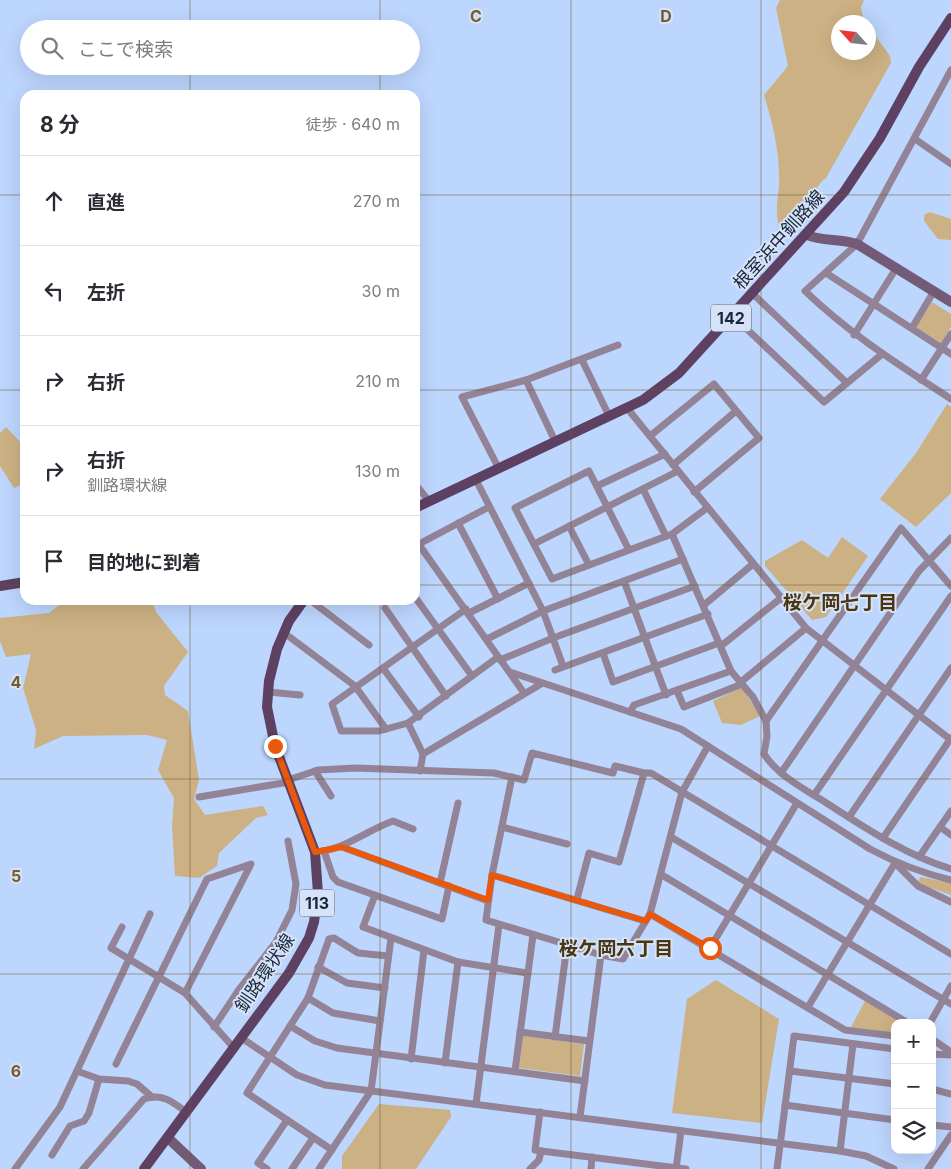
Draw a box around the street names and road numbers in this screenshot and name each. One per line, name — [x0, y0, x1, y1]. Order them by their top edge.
street label: 根室浜中釧路線 — [729, 186, 829, 294]
road number: 142 — [711, 304, 751, 332]
road number: 113 — [300, 890, 334, 916]
street label: 釧路環状線 — [231, 930, 298, 1016]

